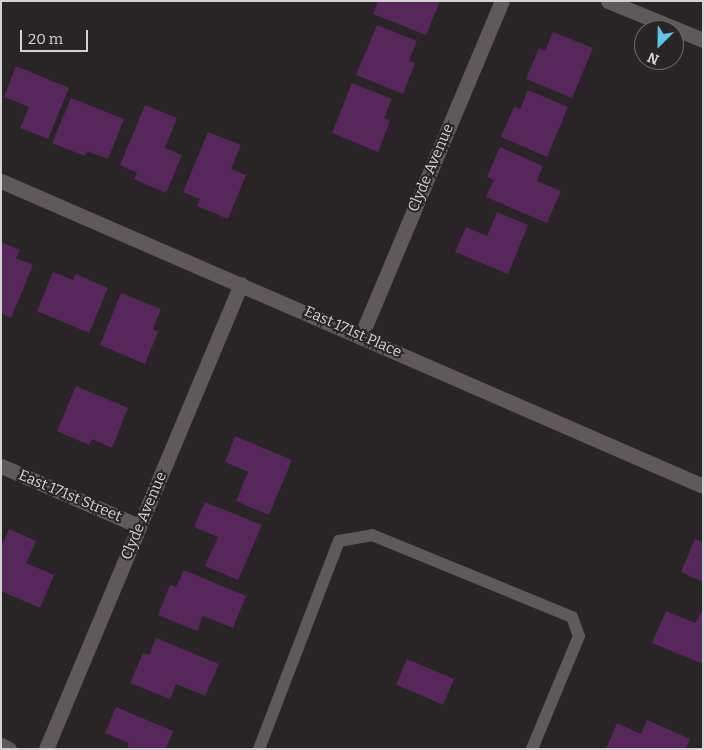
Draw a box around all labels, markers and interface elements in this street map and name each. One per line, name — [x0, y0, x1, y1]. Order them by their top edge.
scale bar — [22, 20, 90, 52]
north arrow — [634, 20, 684, 70]
text: 20 m — [28, 30, 63, 48]
text: N — [645, 48, 662, 68]
street label: Clyde Avenue — [404, 121, 458, 215]
street label: East 171st Place — [301, 302, 405, 362]
street label: East 171st Street — [16, 466, 124, 526]
street label: Clyde Avenue — [117, 469, 171, 563]

